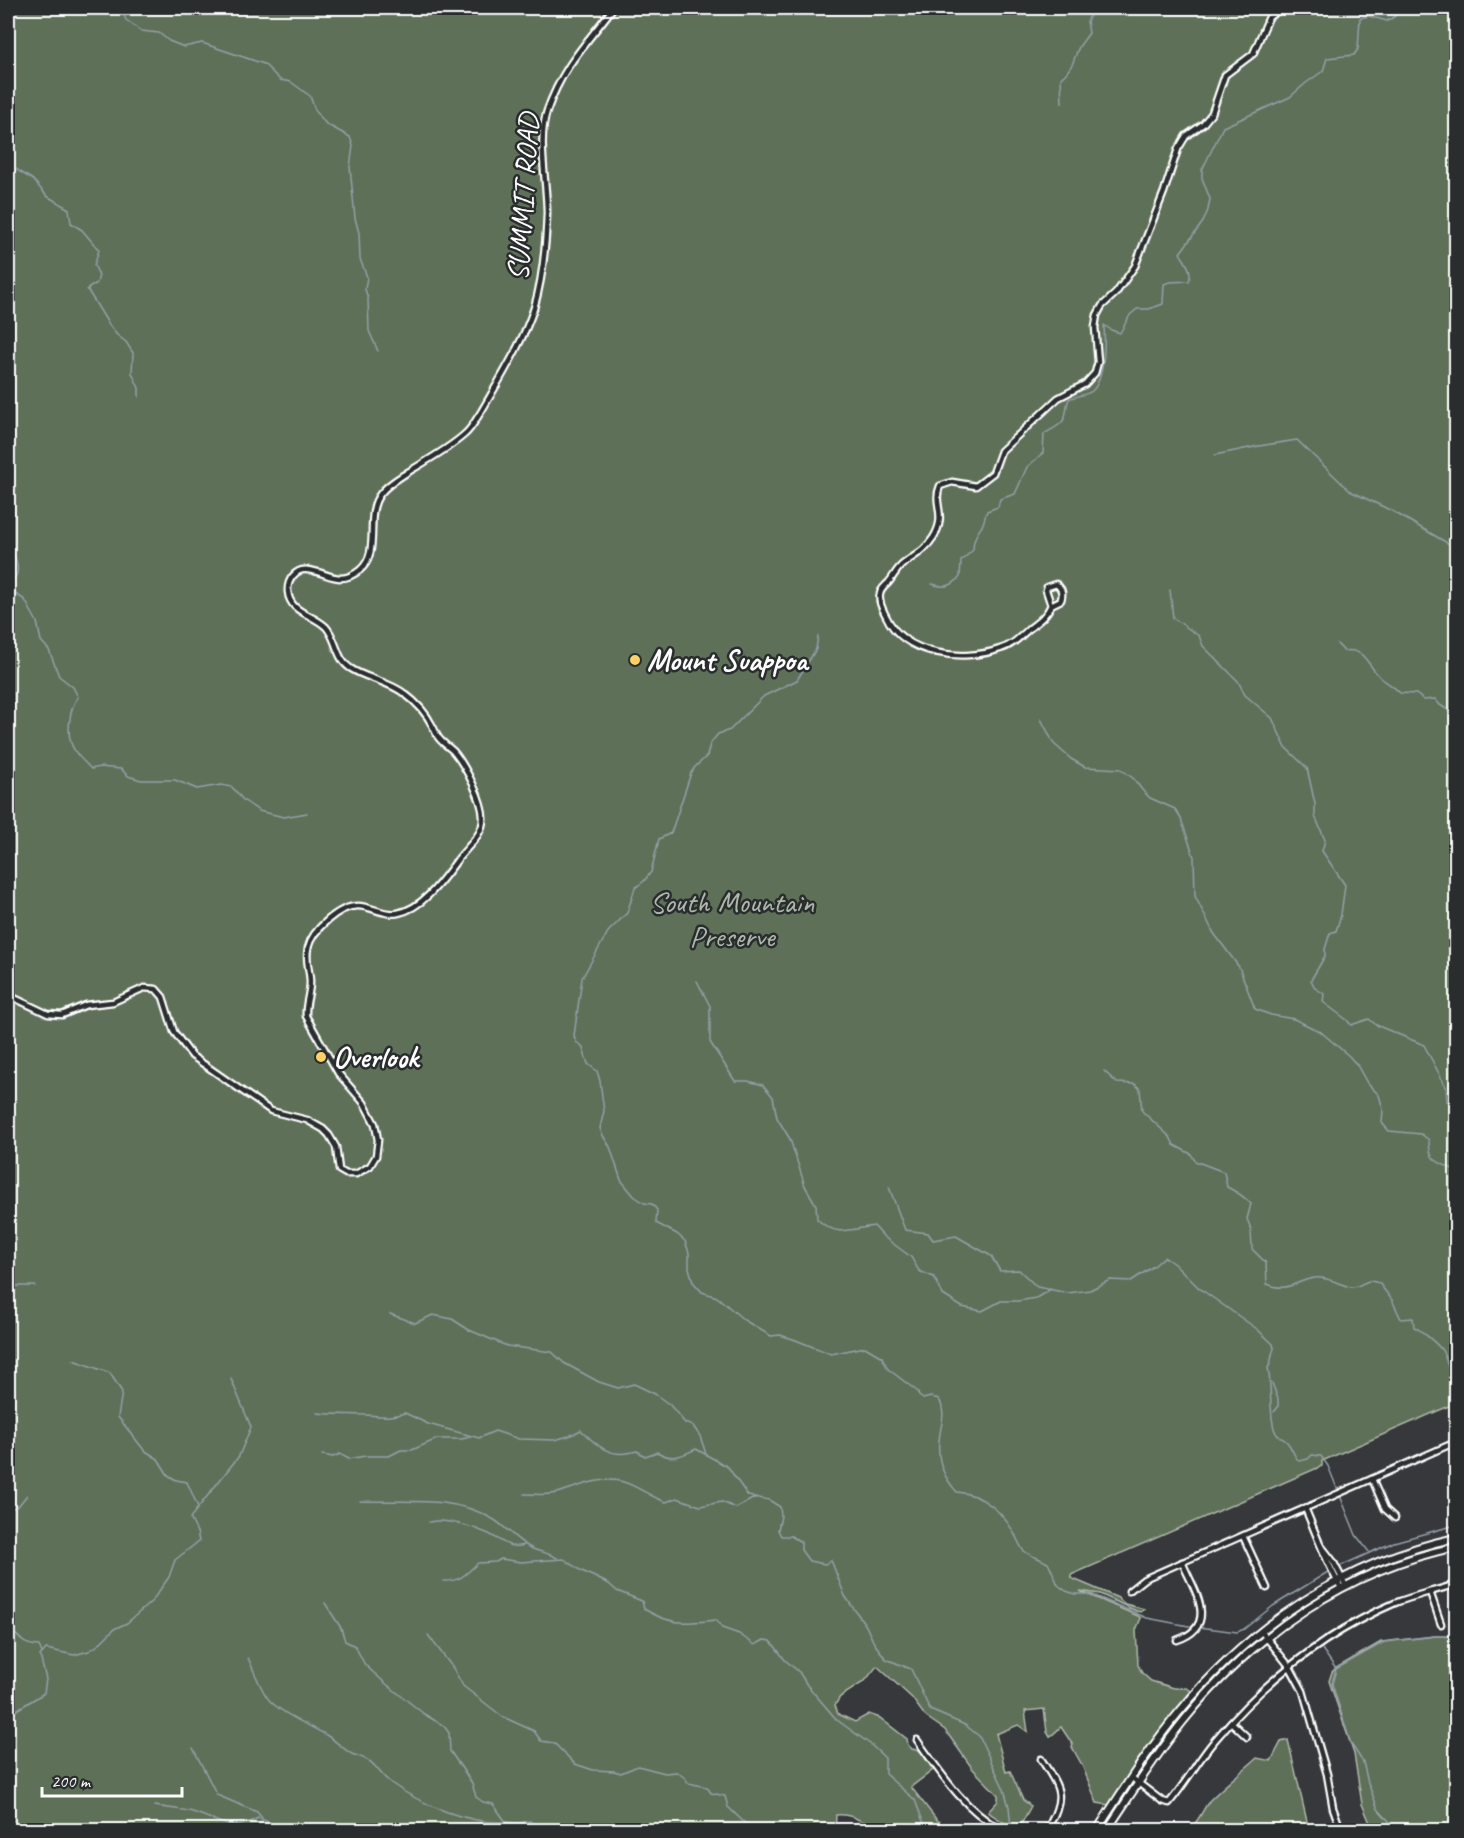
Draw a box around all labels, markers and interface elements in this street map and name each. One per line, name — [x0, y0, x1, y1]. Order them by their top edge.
street label: SUMMIT ROAD — [498, 109, 548, 282]
place label: Mount Suappoa — [647, 641, 810, 679]
marker: Mount Suappoa — [628, 653, 642, 667]
park label: South Mountain Preserve — [650, 883, 815, 955]
place label: Overlook — [333, 1038, 421, 1076]
marker: Overlook — [314, 1050, 328, 1064]
scale bar — [42, 1760, 182, 1798]
text: 200 m — [51, 1770, 92, 1792]

